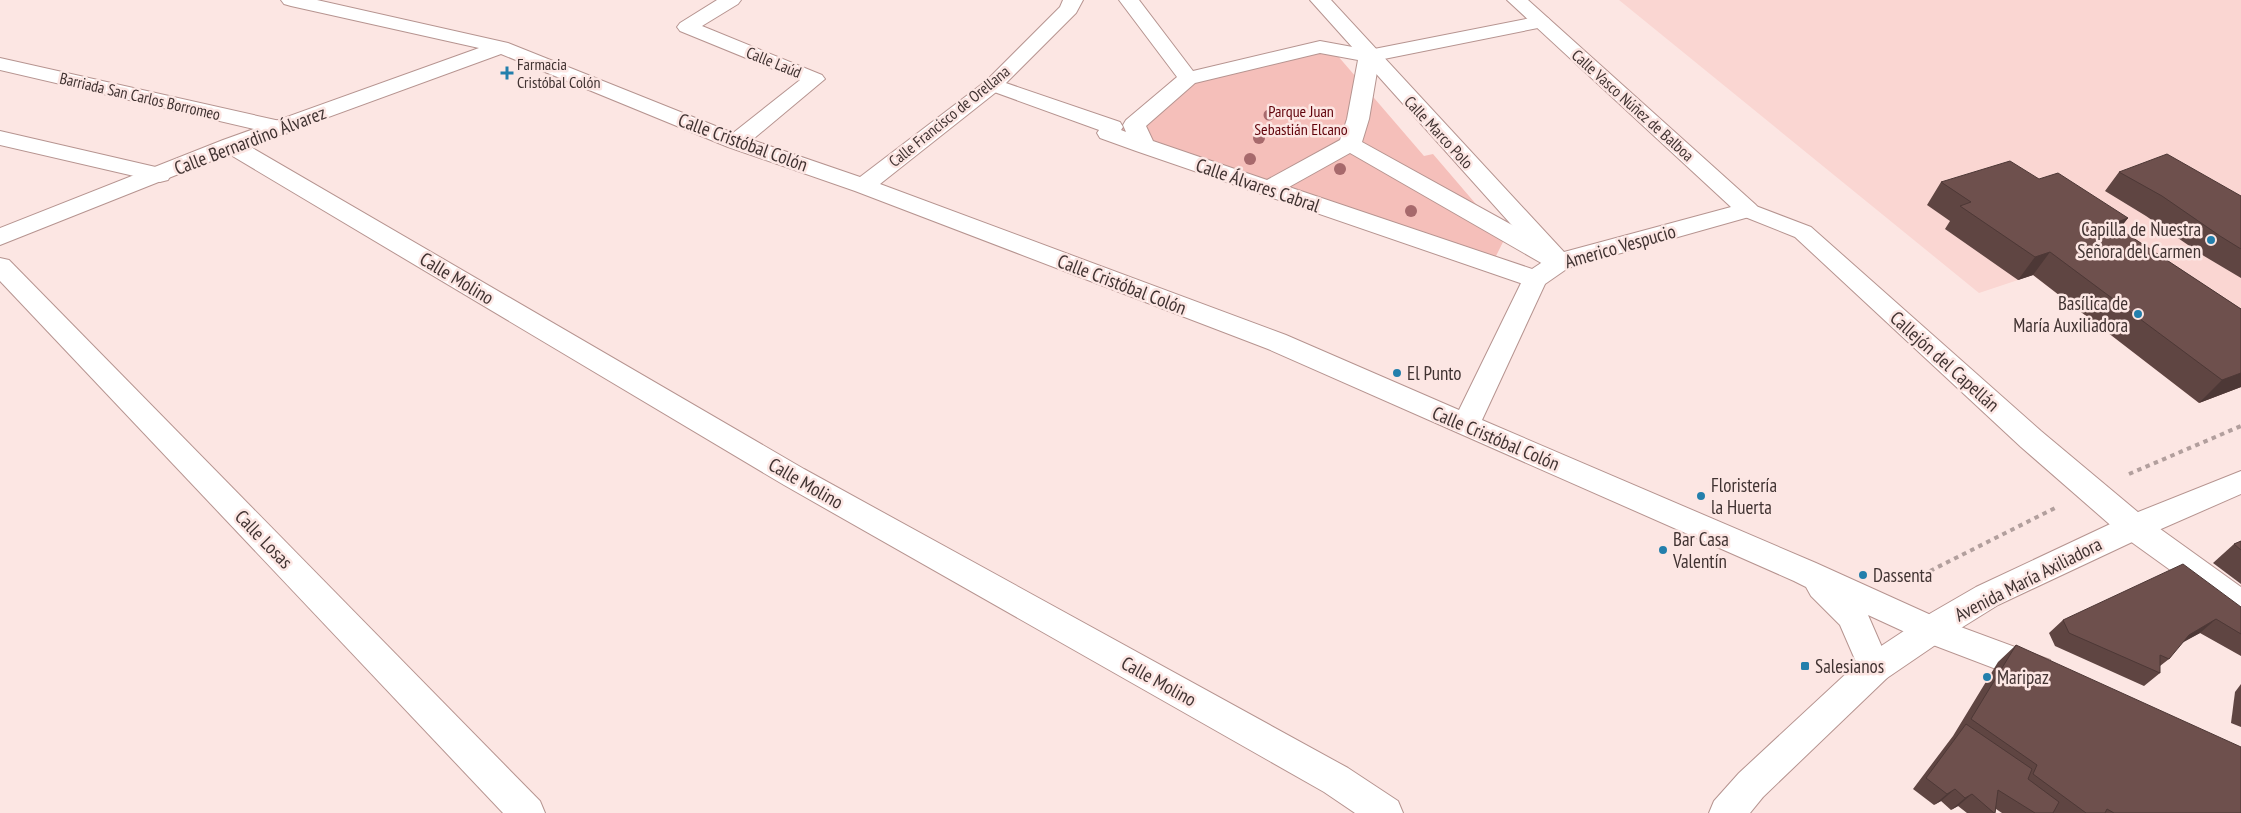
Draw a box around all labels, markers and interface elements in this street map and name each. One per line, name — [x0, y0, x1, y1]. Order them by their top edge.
street label: Calle Laúd — [744, 42, 805, 82]
street label: Calle Vasco Núñez de Balboa — [1568, 45, 1698, 165]
place label: Farmacia Cristóbal Colón — [517, 54, 601, 92]
street label: Calle Francisco de Orellana — [885, 61, 1013, 171]
marker: Farmacia Cristóbal Colón — [501, 67, 513, 79]
street label: Barriada San Carlos Borromeo — [58, 68, 222, 124]
street label: Calle Marco Polo — [1400, 92, 1478, 173]
street label: Calle Bernardino Álvarez — [171, 100, 329, 180]
park label: Parque Juan Sebastián Elcano — [1254, 101, 1348, 139]
street label: Calle Cristóbal Colón — [675, 107, 811, 177]
street label: Calle Álvares Cabral — [1193, 153, 1324, 218]
place label: Capilla de Nuestra Señora del Carmen — [2077, 217, 2201, 263]
street label: Americo Vespucio — [1562, 219, 1678, 273]
marker: Capilla de Nuestra Señora del Carmen — [2205, 234, 2217, 246]
street label: Calle Molino — [416, 247, 498, 309]
street label: Calle Cristóbal Colón — [1054, 248, 1190, 320]
place label: Basílica de María Auxiliadora — [2013, 291, 2128, 337]
street label: Callejón del Capellán — [1885, 306, 2005, 416]
marker: Basílica de María Auxiliadora — [2132, 308, 2144, 320]
place label: El Punto — [1407, 361, 1462, 385]
marker: El Punto — [1391, 367, 1403, 379]
street label: Calle Cristóbal Colón — [1429, 400, 1563, 476]
street label: Calle Molino — [764, 452, 848, 514]
place label: Floristería la Huerta — [1711, 473, 1777, 519]
marker: Floristería la Huerta — [1695, 490, 1707, 502]
street label: Calle Losas — [230, 505, 298, 573]
place label: Bar Casa Valentín — [1672, 527, 1729, 573]
street label: Avenida María Axiliadora — [1950, 532, 2106, 626]
marker: Bar Casa Valentín — [1657, 544, 1669, 556]
place label: Dassenta — [1873, 563, 1932, 587]
marker: Dassenta — [1857, 569, 1869, 581]
street label: Calle Molino — [1117, 651, 1201, 711]
place label: Salesianos — [1815, 654, 1884, 678]
marker: Salesianos — [1799, 660, 1811, 672]
place label: Maripaz — [1997, 665, 2049, 689]
marker: Maripaz — [1981, 671, 1993, 683]

